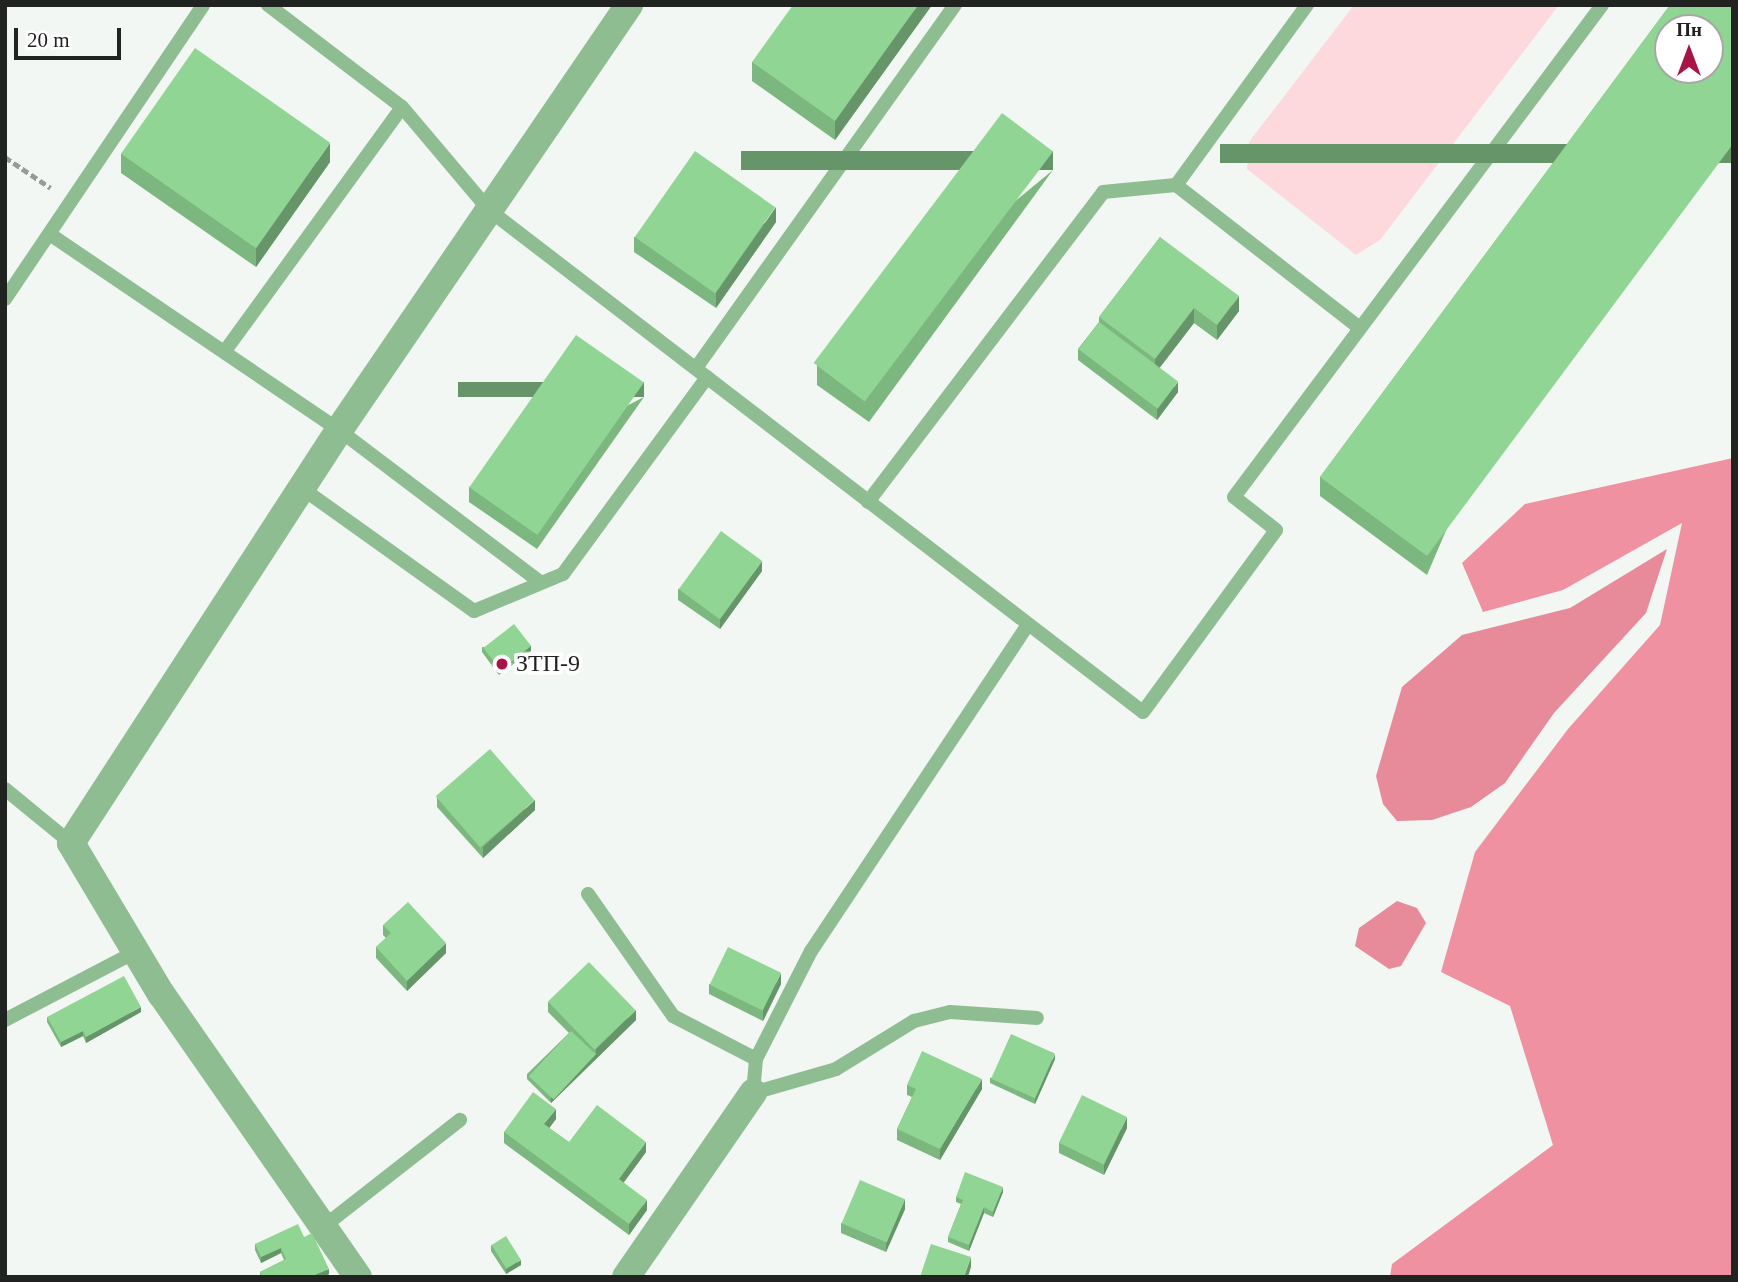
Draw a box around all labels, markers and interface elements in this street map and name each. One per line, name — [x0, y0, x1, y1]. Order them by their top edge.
scale bar — [18, 14, 124, 58]
north arrow — [1654, 14, 1724, 84]
text: Пн — [1676, 19, 1702, 40]
text: 20 m — [27, 28, 70, 52]
place label: ЗТП-9 — [516, 650, 580, 678]
marker: ЗТП-9 — [494, 656, 510, 672]

